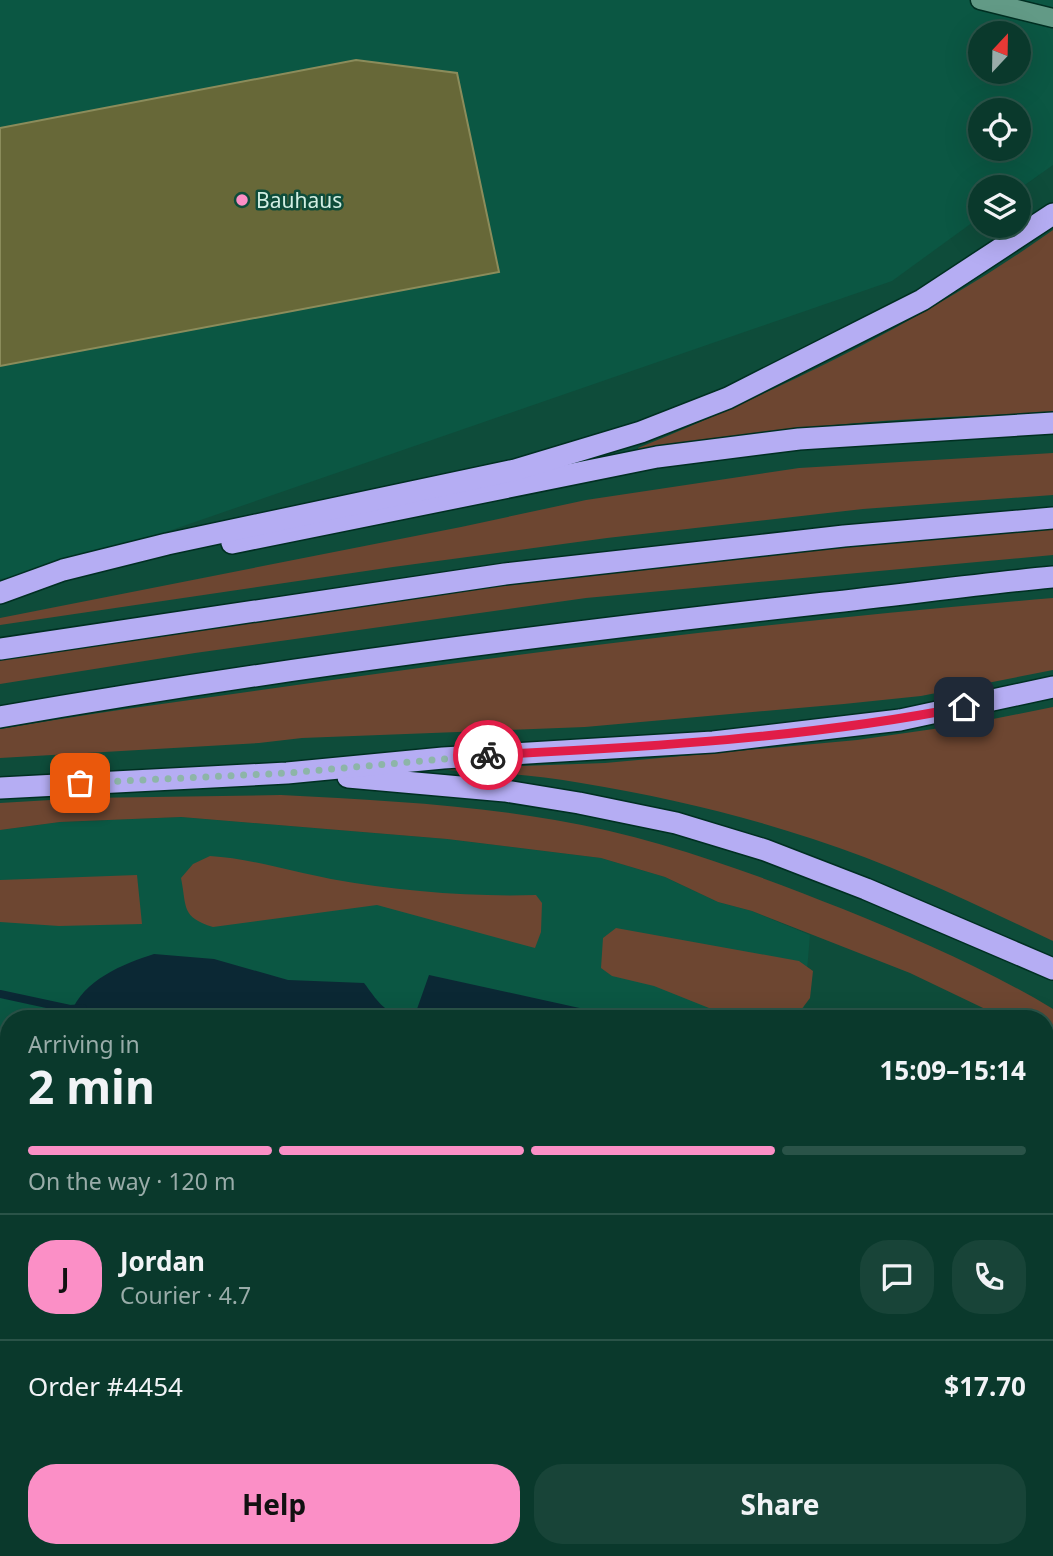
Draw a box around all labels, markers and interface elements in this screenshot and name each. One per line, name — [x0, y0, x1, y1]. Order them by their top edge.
north arrow — [968, 21, 1031, 84]
map controls — [968, 21, 1031, 238]
button: locate — [968, 98, 1031, 161]
button: layers — [968, 175, 1031, 238]
place label: Bauhaus — [256, 186, 342, 214]
marker: Bauhaus — [234, 192, 250, 208]
pin — [934, 677, 994, 737]
icon: home — [945, 688, 983, 726]
courier — [453, 720, 523, 790]
icon: bike — [469, 736, 507, 774]
pin — [50, 753, 110, 813]
icon: bag — [61, 764, 99, 802]
text: Arriving in — [28, 1028, 140, 1060]
text: 15:09–15:14 — [879, 1052, 1026, 1088]
text: 2 min — [28, 1055, 155, 1117]
text: On the way · 120 m — [28, 1165, 235, 1197]
button: chat — [860, 1240, 934, 1314]
button: phone — [952, 1240, 1026, 1314]
text: Jordan — [120, 1243, 205, 1279]
text: J — [61, 1259, 69, 1295]
text: Courier · 4.7 — [120, 1279, 251, 1311]
text: Order #4454 — [28, 1368, 183, 1404]
text: $17.70 — [944, 1368, 1026, 1404]
button: Help — [28, 1464, 520, 1544]
button: Share — [534, 1464, 1026, 1544]

